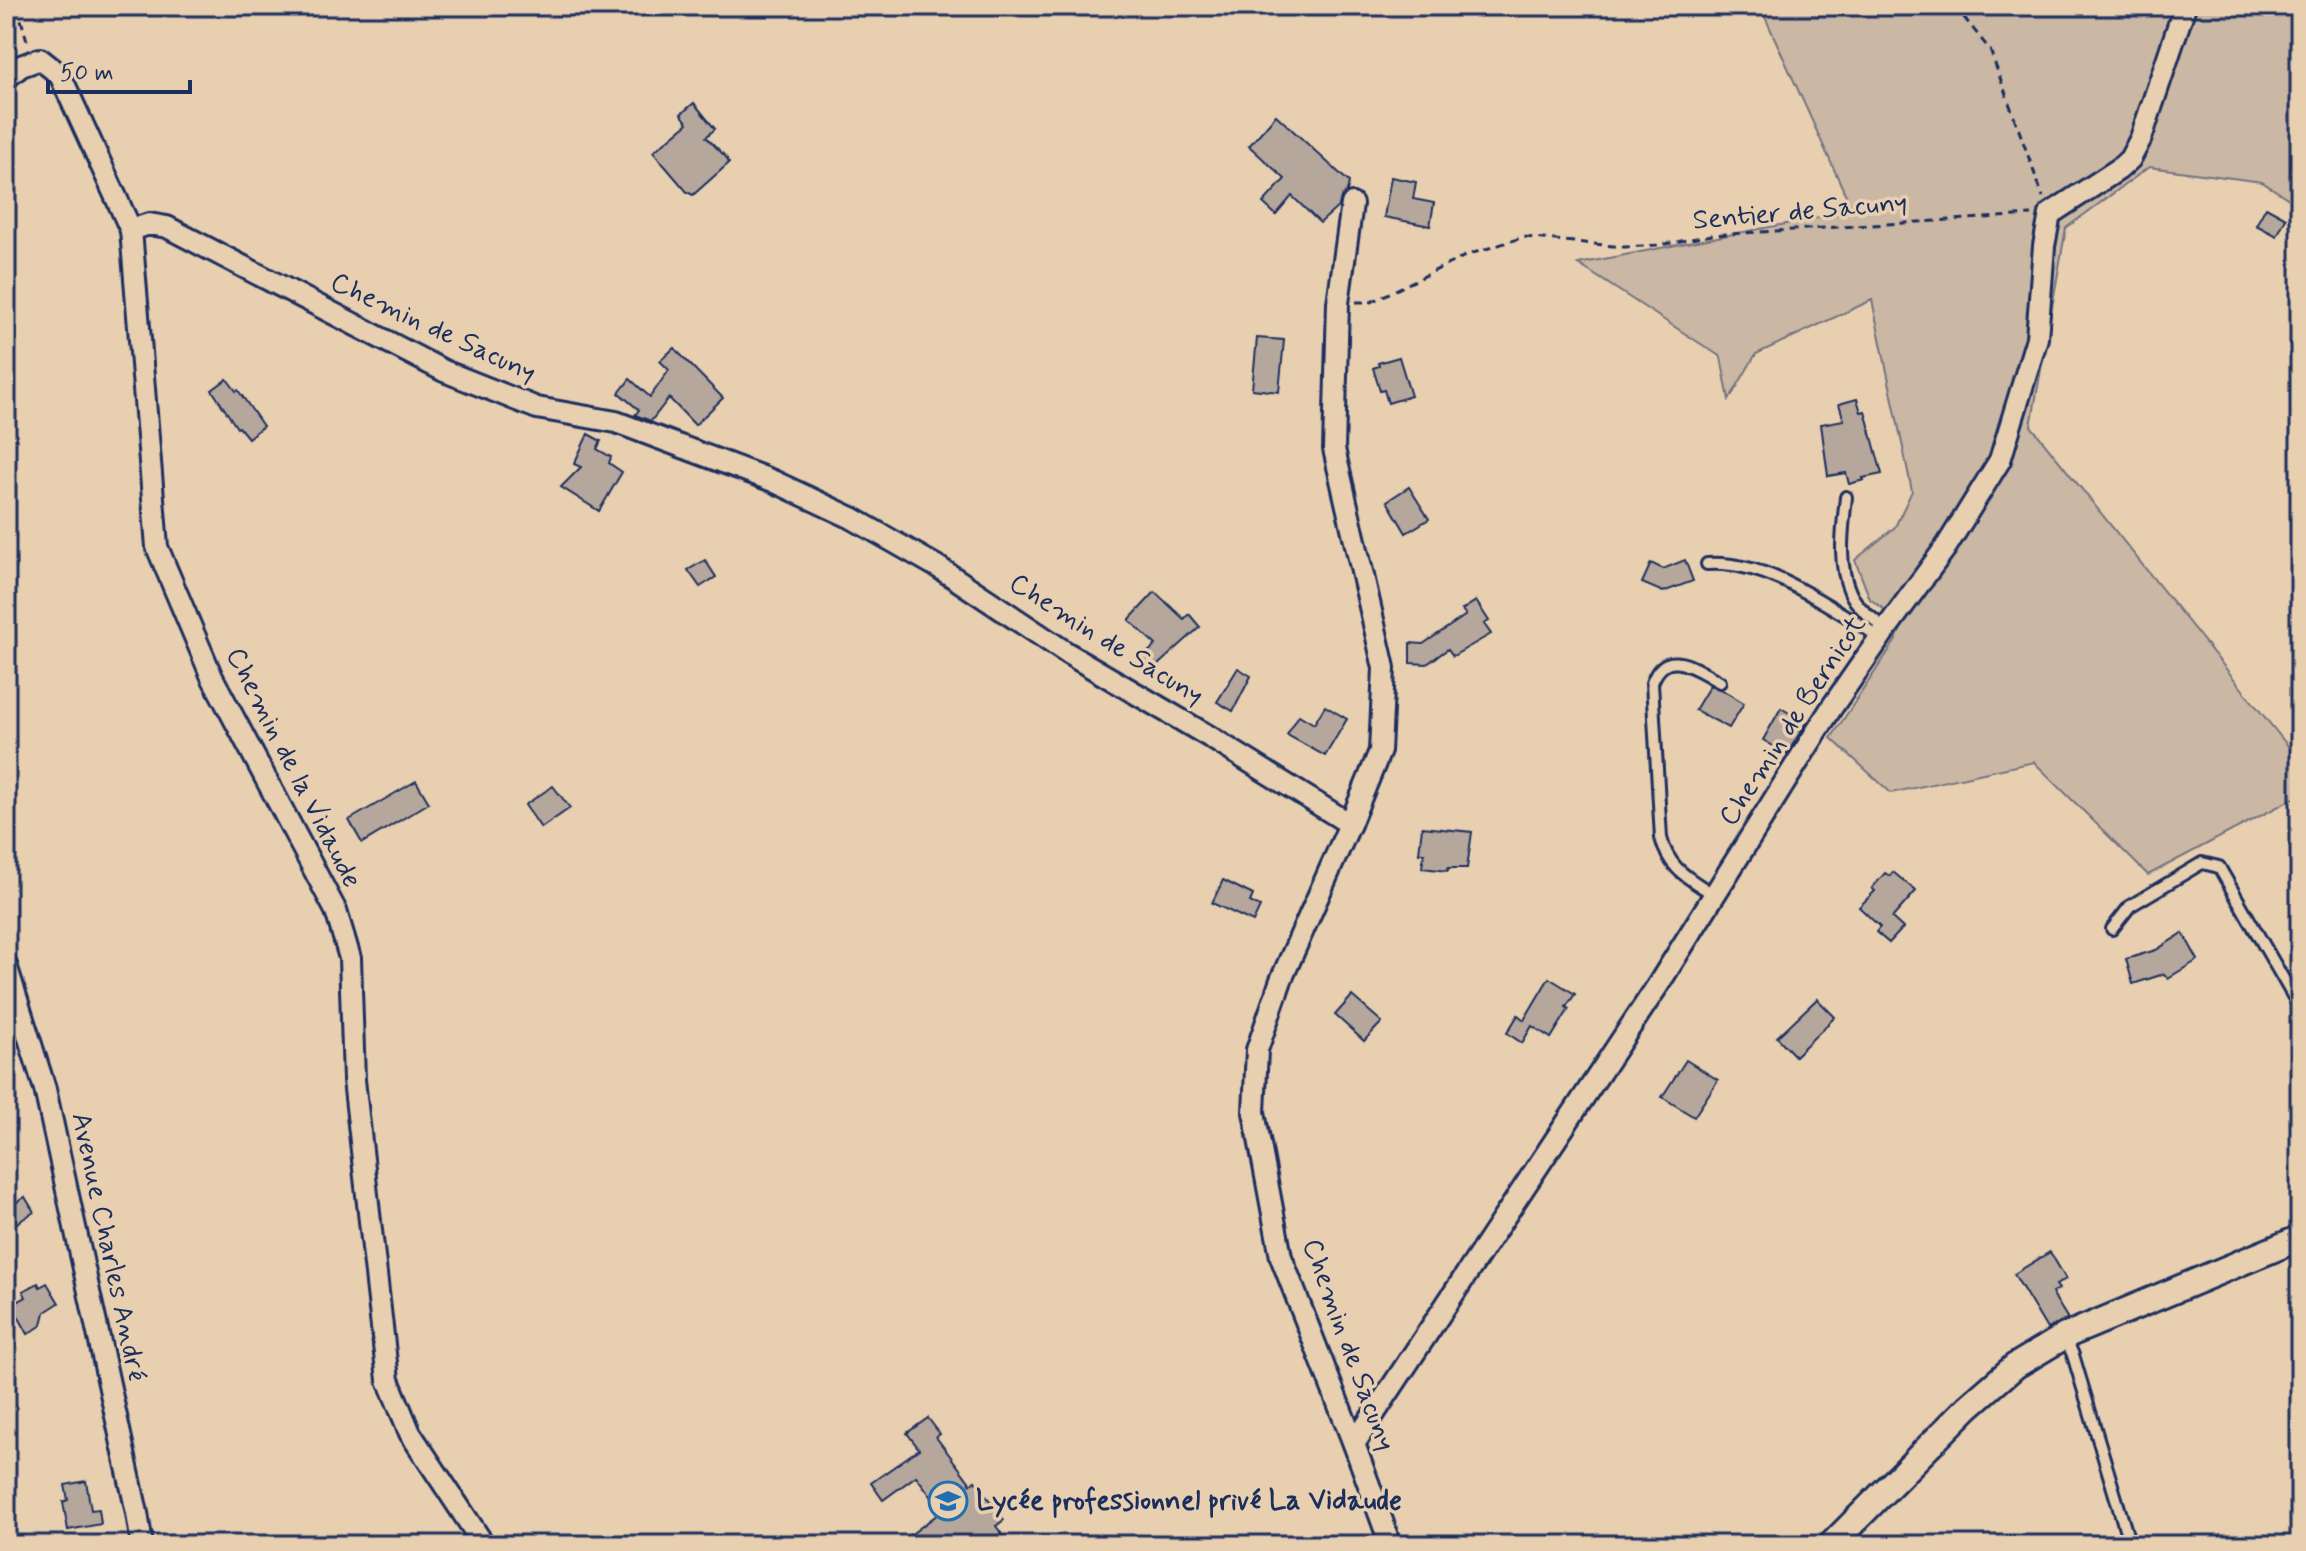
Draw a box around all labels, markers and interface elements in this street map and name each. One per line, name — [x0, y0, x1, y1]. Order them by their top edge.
scale bar — [48, 44, 190, 94]
text: 50 m — [60, 58, 114, 89]
street label: Sentier de Sacuny — [1691, 184, 1909, 240]
street label: Chemin de Sacuny — [324, 264, 542, 392]
street label: Chemin de Sacuny — [1002, 565, 1210, 715]
street label: Chemin de Bernicot — [1711, 608, 1875, 833]
street label: Chemin de la Vidaude — [216, 641, 370, 895]
street label: Avenue Charles André — [61, 1109, 155, 1385]
street label: Chemin de Sacuny — [1292, 1234, 1404, 1456]
school or university icon: Lycée professionnel privé La Vidaude — [927, 1480, 969, 1522]
place label: Lycée professionnel privé La Vidaude — [976, 1483, 1402, 1520]

